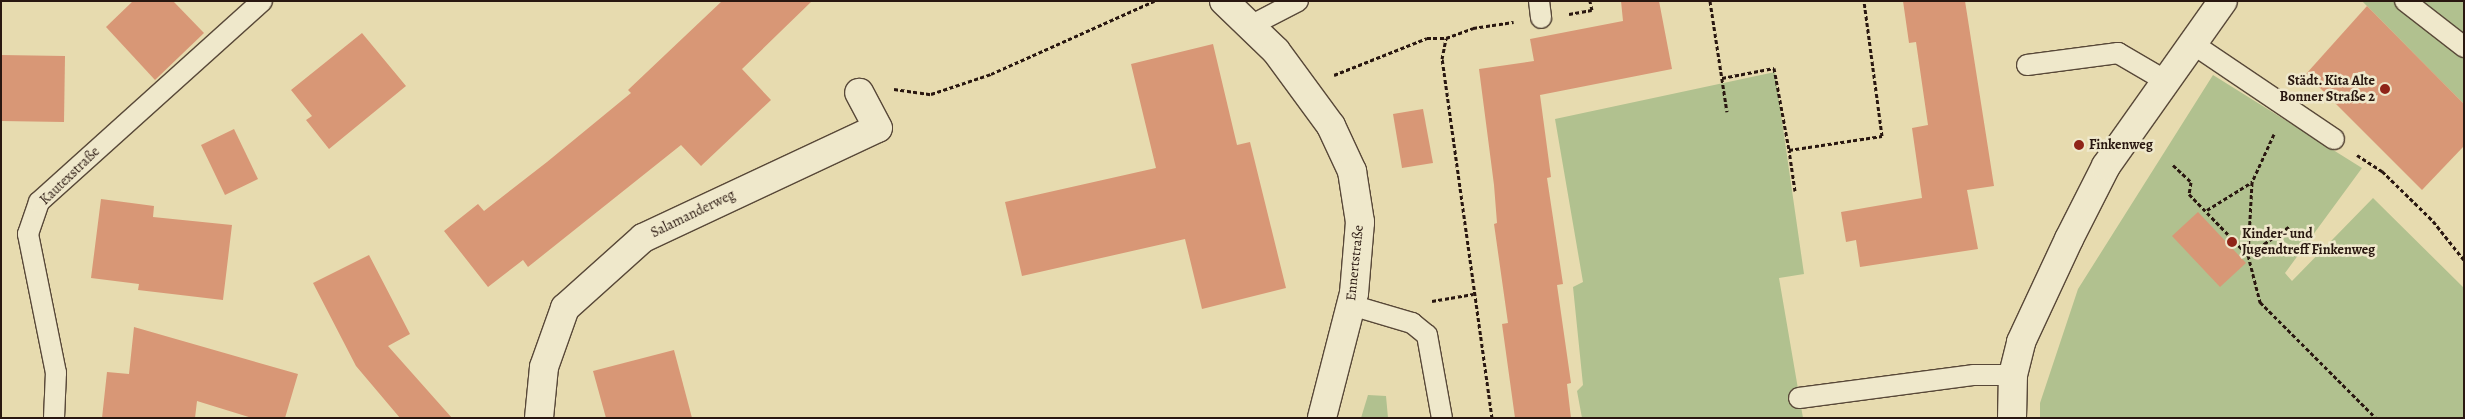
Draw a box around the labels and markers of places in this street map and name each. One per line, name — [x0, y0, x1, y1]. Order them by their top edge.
place label: Städt. Kita Alte Bonner Straße 2 — [2280, 73, 2375, 105]
marker: Städt. Kita Alte Bonner Straße 2 — [2379, 83, 2391, 95]
place label: Finkenweg — [2089, 137, 2153, 153]
marker: Finkenweg — [2073, 139, 2085, 151]
place label: Kinder- und Jugendtreff Finkenweg — [2242, 226, 2375, 258]
marker: Kinder- und Jugendtreff Finkenweg — [2226, 236, 2238, 248]

